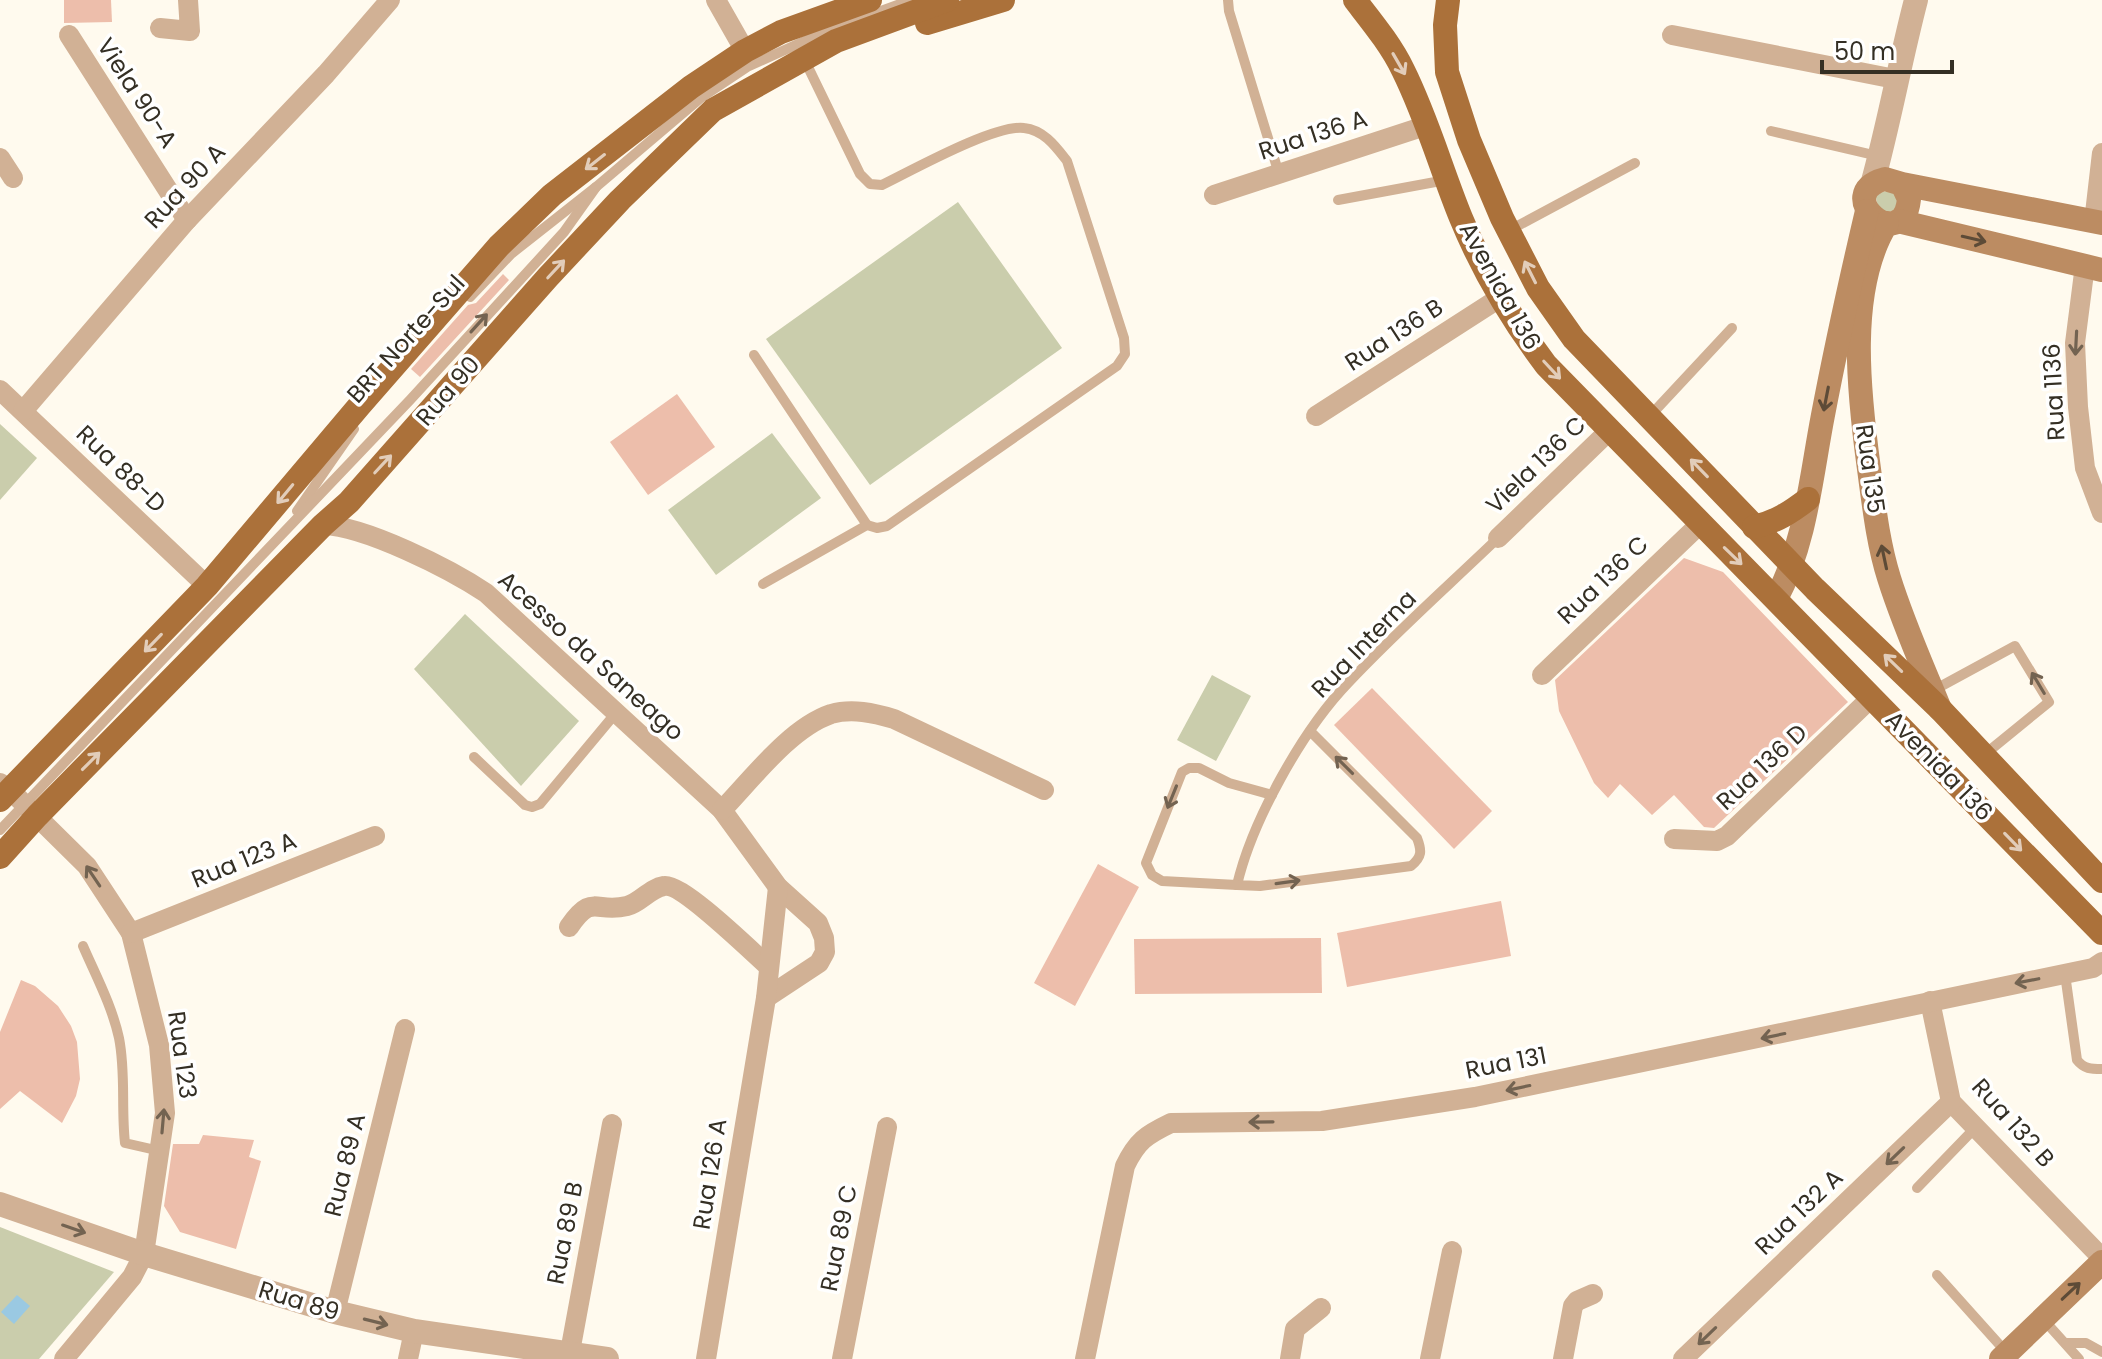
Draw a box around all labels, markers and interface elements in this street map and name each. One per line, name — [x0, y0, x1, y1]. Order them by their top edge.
scale bar — [1822, 24, 1952, 74]
street label: Viela 90-A — [90, 31, 185, 154]
text: 50 m — [1834, 35, 1895, 68]
one-way arrow — [1391, 52, 1407, 75]
street label: Rua 136 A — [1254, 101, 1371, 168]
street label: Rua 90 A — [137, 136, 233, 235]
one-way arrow — [585, 153, 607, 170]
street label: Avenida 136 — [1452, 216, 1549, 356]
one-way arrow — [1961, 232, 1986, 247]
one-way arrow — [546, 260, 564, 280]
one-way arrow — [1521, 261, 1537, 285]
street label: BRT Norte-Sul — [339, 267, 472, 410]
street label: Rua 136 B — [1338, 291, 1449, 379]
one-way arrow — [470, 314, 488, 334]
one-way arrow — [2069, 329, 2084, 356]
street label: Rua 1136 — [2034, 343, 2073, 441]
street label: Rua 90 — [408, 349, 487, 433]
one-way arrow — [1542, 360, 1561, 380]
one-way arrow — [1817, 385, 1832, 411]
street label: Viela 136 C — [1478, 408, 1593, 521]
street label: Rua 88-D — [69, 417, 173, 520]
street label: Rua 135 — [1848, 422, 1893, 516]
one-way arrow — [374, 454, 393, 474]
one-way arrow — [1690, 459, 1708, 479]
one-way arrow — [276, 483, 294, 504]
street label: Rua 136 C — [1550, 528, 1655, 631]
one-way arrow — [1876, 545, 1891, 571]
one-way arrow — [1723, 546, 1742, 565]
street label: Acesso da Saneago — [491, 563, 691, 748]
street label: Rua Interna — [1304, 583, 1423, 705]
one-way arrow — [143, 633, 162, 653]
one-way arrow — [1883, 655, 1903, 673]
one-way arrow — [2029, 672, 2045, 695]
street label: Avenida 136 — [1878, 703, 2000, 828]
street label: Rua 136 D — [1709, 716, 1814, 817]
one-way arrow — [81, 752, 100, 771]
one-way arrow — [1335, 756, 1354, 775]
one-way arrow — [1164, 784, 1179, 809]
street label: Rua 123 A — [186, 823, 301, 896]
one-way arrow — [2004, 832, 2023, 852]
one-way arrow — [85, 866, 101, 888]
one-way arrow — [1275, 874, 1300, 889]
one-way arrow — [2015, 975, 2040, 990]
street label: Rua 123 — [160, 1009, 205, 1101]
one-way arrow — [1761, 1029, 1786, 1044]
street label: Rua 131 — [1462, 1038, 1549, 1087]
street label: Rua 132 B — [1965, 1071, 2062, 1174]
one-way arrow — [1506, 1081, 1531, 1096]
one-way arrow — [156, 1108, 171, 1135]
street label: Rua 89 A — [316, 1110, 373, 1220]
one-way arrow — [1248, 1114, 1275, 1129]
street label: Rua 126 A — [684, 1116, 735, 1232]
one-way arrow — [1885, 1146, 1905, 1165]
street label: Rua 132 A — [1747, 1161, 1850, 1262]
street label: Rua 89 B — [538, 1179, 591, 1287]
street label: Rua 89 C — [812, 1182, 865, 1294]
one-way arrow — [61, 1223, 86, 1238]
street label: Rua 89 — [255, 1273, 344, 1328]
one-way arrow — [2061, 1282, 2081, 1300]
one-way arrow — [362, 1315, 388, 1330]
one-way arrow — [1697, 1326, 1717, 1345]

